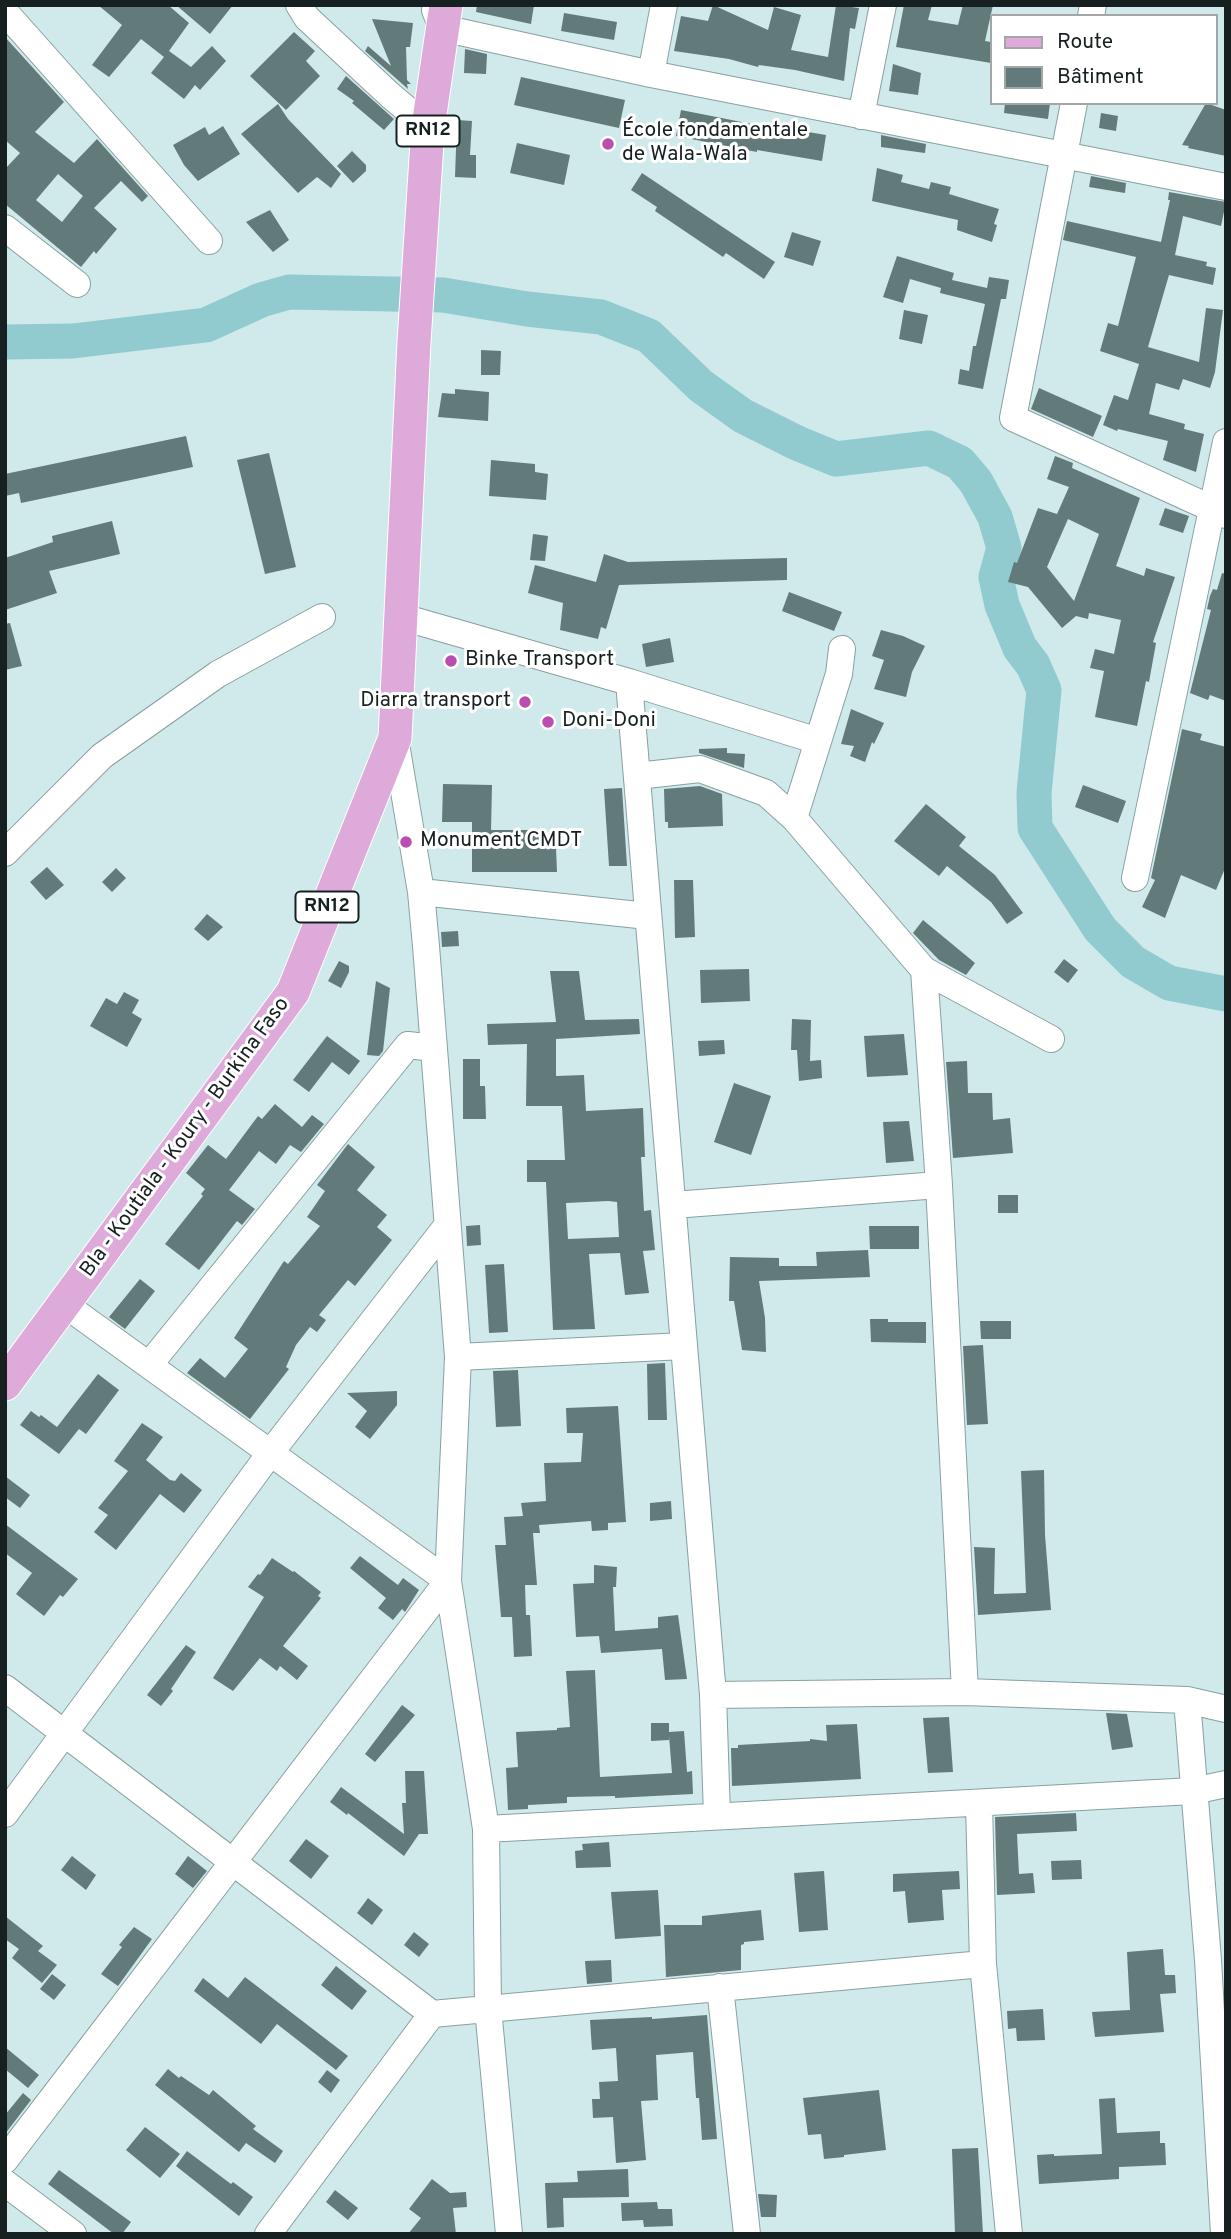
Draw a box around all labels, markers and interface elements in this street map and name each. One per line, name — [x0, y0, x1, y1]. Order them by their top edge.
legend — [990, 14, 1217, 105]
text: Route — [1057, 29, 1113, 56]
text: Bâtiment — [1057, 64, 1144, 91]
road number: RN12 — [396, 116, 460, 146]
place label: École fondamentale de Wala-Wala — [622, 119, 808, 169]
marker: École fondamentale de Wala-Wala — [600, 136, 616, 152]
place label: Binke Transport — [465, 648, 614, 674]
marker: Binke Transport — [443, 653, 459, 669]
place label: Diarra transport — [360, 689, 511, 715]
marker: Diarra transport — [517, 694, 533, 710]
place label: Doni-Doni — [562, 709, 656, 735]
marker: Doni-Doni — [540, 714, 556, 730]
place label: Monument CMDT — [420, 829, 582, 855]
marker: Monument CMDT — [398, 834, 414, 850]
road number: RN12 — [296, 892, 358, 923]
street label: Bla - Koutiala - Koury - Burkina Faso — [76, 993, 296, 1283]

